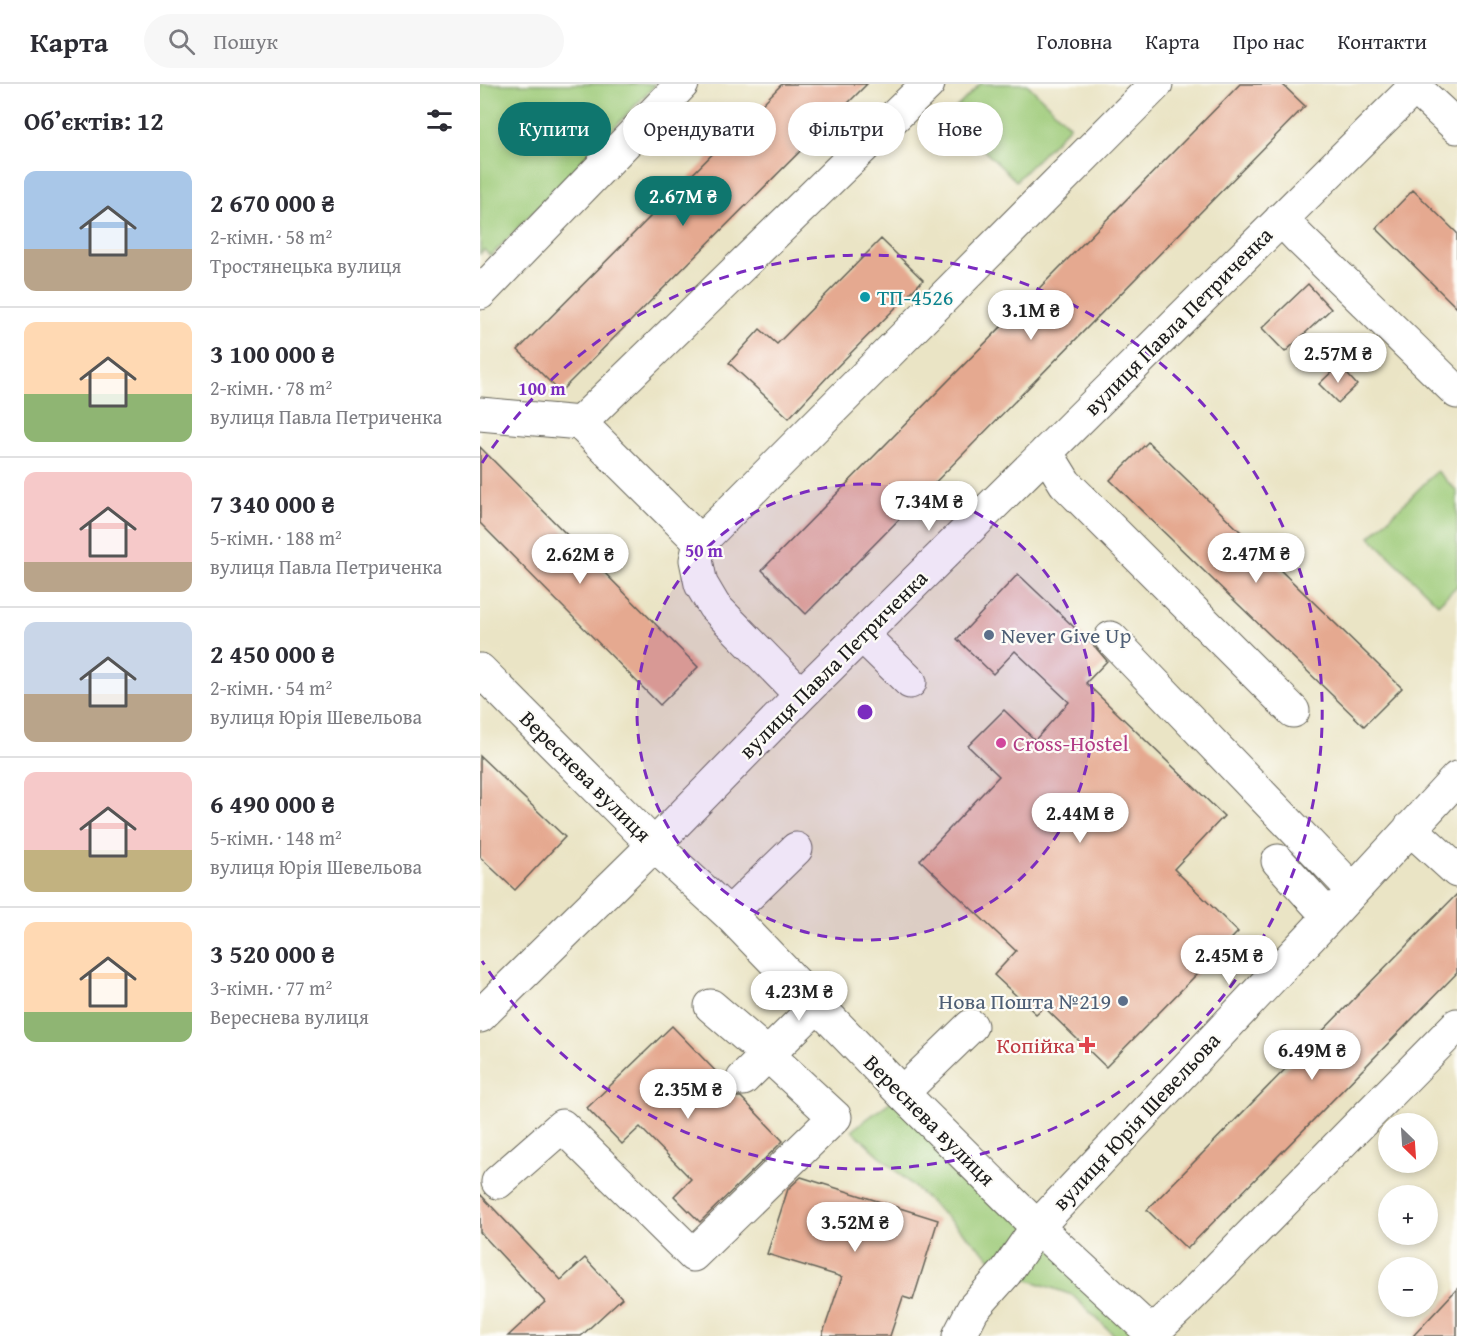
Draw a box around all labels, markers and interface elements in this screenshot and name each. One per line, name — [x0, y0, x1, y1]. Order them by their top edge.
search box — [144, 14, 564, 68]
text: Карта — [30, 21, 108, 62]
icon: search — [165, 25, 198, 58]
text: Пошук — [213, 25, 278, 57]
text: Головна — [1037, 26, 1112, 57]
text: Карта — [1145, 26, 1200, 57]
text: Про нас — [1233, 26, 1304, 57]
text: Контакти — [1337, 26, 1427, 57]
text: Об’єктів: 12 — [24, 101, 164, 140]
chip: Купити — [498, 102, 611, 156]
chip: Орендувати — [623, 102, 776, 156]
chip: Фільтри — [788, 102, 905, 156]
chip: Нове — [917, 102, 1003, 156]
icon: filters — [423, 104, 456, 137]
pin: 2.67M ₴ — [628, 176, 738, 227]
text: 2.67M ₴ — [649, 181, 717, 210]
text: 2 670 000 ₴ — [210, 183, 335, 222]
icon: home — [72, 195, 144, 267]
street label: вулиця Павла Петриченка — [1076, 219, 1280, 423]
text: 2-кімн. · 58 m² — [210, 222, 332, 251]
text: Тростянецька вулиця — [210, 251, 401, 280]
place label: ТП-4526 — [877, 281, 953, 313]
marker: ТП-4526 — [858, 290, 872, 304]
pin: 3.1M ₴ — [982, 290, 1080, 341]
text: 3.1M ₴ — [1002, 295, 1060, 324]
pin: 2.57M ₴ — [1283, 333, 1393, 384]
text: 3 100 000 ₴ — [210, 334, 335, 373]
text: 2.57M ₴ — [1304, 338, 1372, 367]
icon: home — [72, 346, 144, 418]
text: 2-кімн. · 78 m² — [210, 373, 332, 402]
text: 100 m — [518, 375, 566, 402]
text: вулиця Павла Петриченка — [210, 402, 442, 431]
pin: 7.34M ₴ — [874, 481, 984, 532]
text: 7 340 000 ₴ — [210, 484, 335, 523]
text: 7.34M ₴ — [895, 486, 963, 515]
icon: home — [72, 496, 144, 568]
text: 5-кімн. · 188 m² — [210, 523, 342, 552]
pin: 2.47M ₴ — [1201, 533, 1311, 584]
pin: 2.62M ₴ — [525, 534, 635, 585]
text: 50 m — [685, 537, 724, 564]
text: 2.47M ₴ — [1222, 538, 1290, 567]
text: 2.62M ₴ — [546, 539, 614, 568]
text: вулиця Павла Петриченка — [210, 552, 442, 581]
street label: вулиця Павла Петриченка — [731, 562, 935, 766]
place label: Never Give Up — [1001, 619, 1132, 651]
marker: Never Give Up — [982, 628, 996, 642]
text: 2 450 000 ₴ — [210, 634, 335, 673]
icon: home — [72, 646, 144, 718]
text: 2-кімн. · 54 m² — [210, 673, 332, 702]
text: вулиця Юрія Шевельова — [210, 702, 422, 731]
centre of rings — [855, 702, 875, 722]
street label: Вереснева вулиця — [513, 703, 659, 849]
place label: Cross-Hostel — [1013, 727, 1129, 759]
marker: Cross-Hostel — [994, 736, 1008, 750]
text: 6 490 000 ₴ — [210, 784, 335, 823]
pin: 2.44M ₴ — [1025, 793, 1135, 844]
icon: home — [72, 796, 144, 868]
text: 2.44M ₴ — [1046, 798, 1114, 827]
text: 5-кімн. · 148 m² — [210, 823, 342, 852]
text: вулиця Юрія Шевельова — [210, 852, 422, 881]
text: 3 520 000 ₴ — [210, 934, 335, 973]
pin: 2.45M ₴ — [1174, 935, 1284, 986]
text: 2.45M ₴ — [1195, 940, 1263, 969]
icon: home — [72, 946, 144, 1018]
pin: 4.23M ₴ — [744, 971, 854, 1022]
text: 3-кімн. · 77 m² — [210, 973, 332, 1002]
text: 4.23M ₴ — [765, 976, 833, 1005]
place label: Нова Пошта №219 — [939, 985, 1111, 1017]
marker: Нова Пошта №219 — [1116, 994, 1130, 1008]
text: Вереснева вулиця — [210, 1002, 369, 1031]
street label: вулиця Юрія Шевельова — [1045, 1024, 1228, 1217]
place label: Копійка — [997, 1029, 1076, 1061]
pin: 6.49M ₴ — [1257, 1030, 1367, 1081]
text: 6.49M ₴ — [1278, 1035, 1346, 1064]
marker: Копійка — [1080, 1038, 1094, 1052]
street label: Вереснева вулиця — [857, 1047, 1003, 1193]
pin: 2.35M ₴ — [633, 1069, 743, 1120]
text: 2.35M ₴ — [654, 1074, 722, 1103]
north arrow — [1378, 1113, 1438, 1173]
map controls — [1378, 1113, 1438, 1317]
button: + — [1378, 1185, 1438, 1245]
pin: 3.52M ₴ — [800, 1202, 910, 1253]
text: 3.52M ₴ — [821, 1207, 889, 1236]
button: − — [1378, 1257, 1438, 1317]

